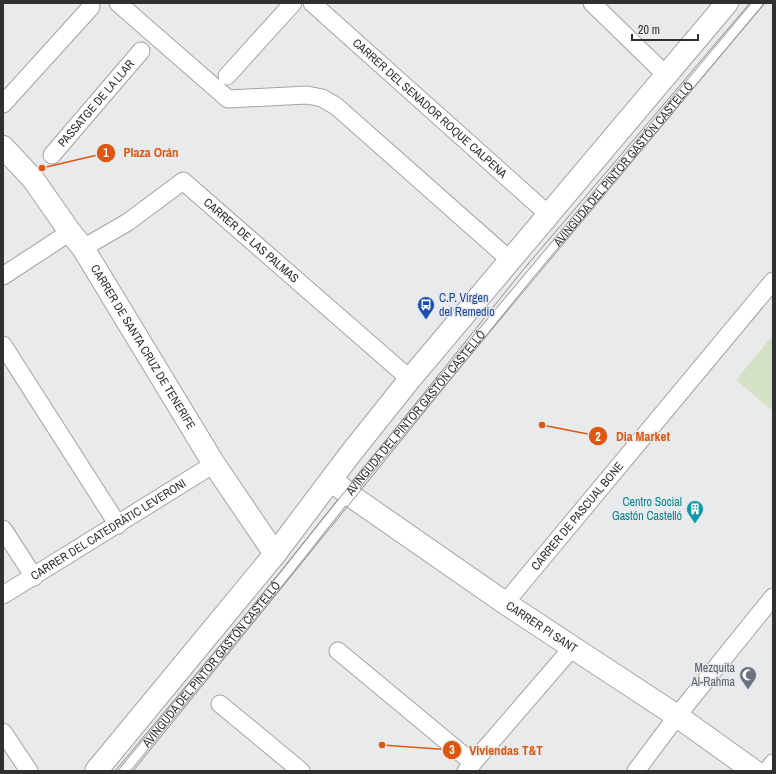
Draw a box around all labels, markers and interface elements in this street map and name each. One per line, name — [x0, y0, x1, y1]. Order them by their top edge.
scale bar — [632, 16, 698, 42]
text: 20 m — [638, 22, 660, 38]
street label: CARRER DEL SENADOR ROQUE CALPENA — [349, 35, 511, 182]
street label: PASSATGE DE LA LLAR — [54, 56, 138, 150]
street label: AVINGUDA DEL PINTOR GASTÓN CASTELLÓ — [549, 78, 697, 251]
callout: Plaza Orán — [96, 140, 187, 165]
text: Plaza Orán — [123, 144, 179, 161]
text: 1 — [103, 145, 109, 161]
street label: CARRER DE LAS PALMAS — [200, 194, 302, 287]
street label: CARRER DE SANTA CRUZ DE TENERIFE — [87, 262, 199, 433]
place label: C.P. Virgen del Remedio — [439, 290, 495, 320]
bus stop icon: C.P. Virgen del Remedio — [416, 295, 436, 320]
street label: AVINGUDA DEL PINTOR GASTÓN CASTELLÓ — [342, 327, 489, 499]
callout: Dia Market — [588, 424, 678, 449]
text: Dia Market — [616, 428, 670, 445]
text: 2 — [595, 429, 601, 445]
street label: CARRER DE PASCUAL BONE — [528, 459, 627, 574]
street label: CARRER DEL CATEDRÀTIC LEVERONI — [28, 475, 189, 584]
place label: Centro Social Gastón Castelló — [612, 494, 682, 524]
building icon: Centro Social Gastón Castelló — [685, 499, 705, 524]
street label: AVINGUDA DEL PINTOR GASTÓN CASTELLÓ — [138, 578, 284, 751]
street label: CARRER PI SANT — [503, 598, 581, 656]
place label: Mezquita Al-Rahma — [690, 660, 736, 690]
mosque icon: Mezquita Al-Rahma — [738, 665, 758, 690]
callout: Viviendas T&T — [442, 738, 551, 763]
text: 3 — [449, 742, 455, 758]
text: Viviendas T&T — [469, 742, 543, 759]

